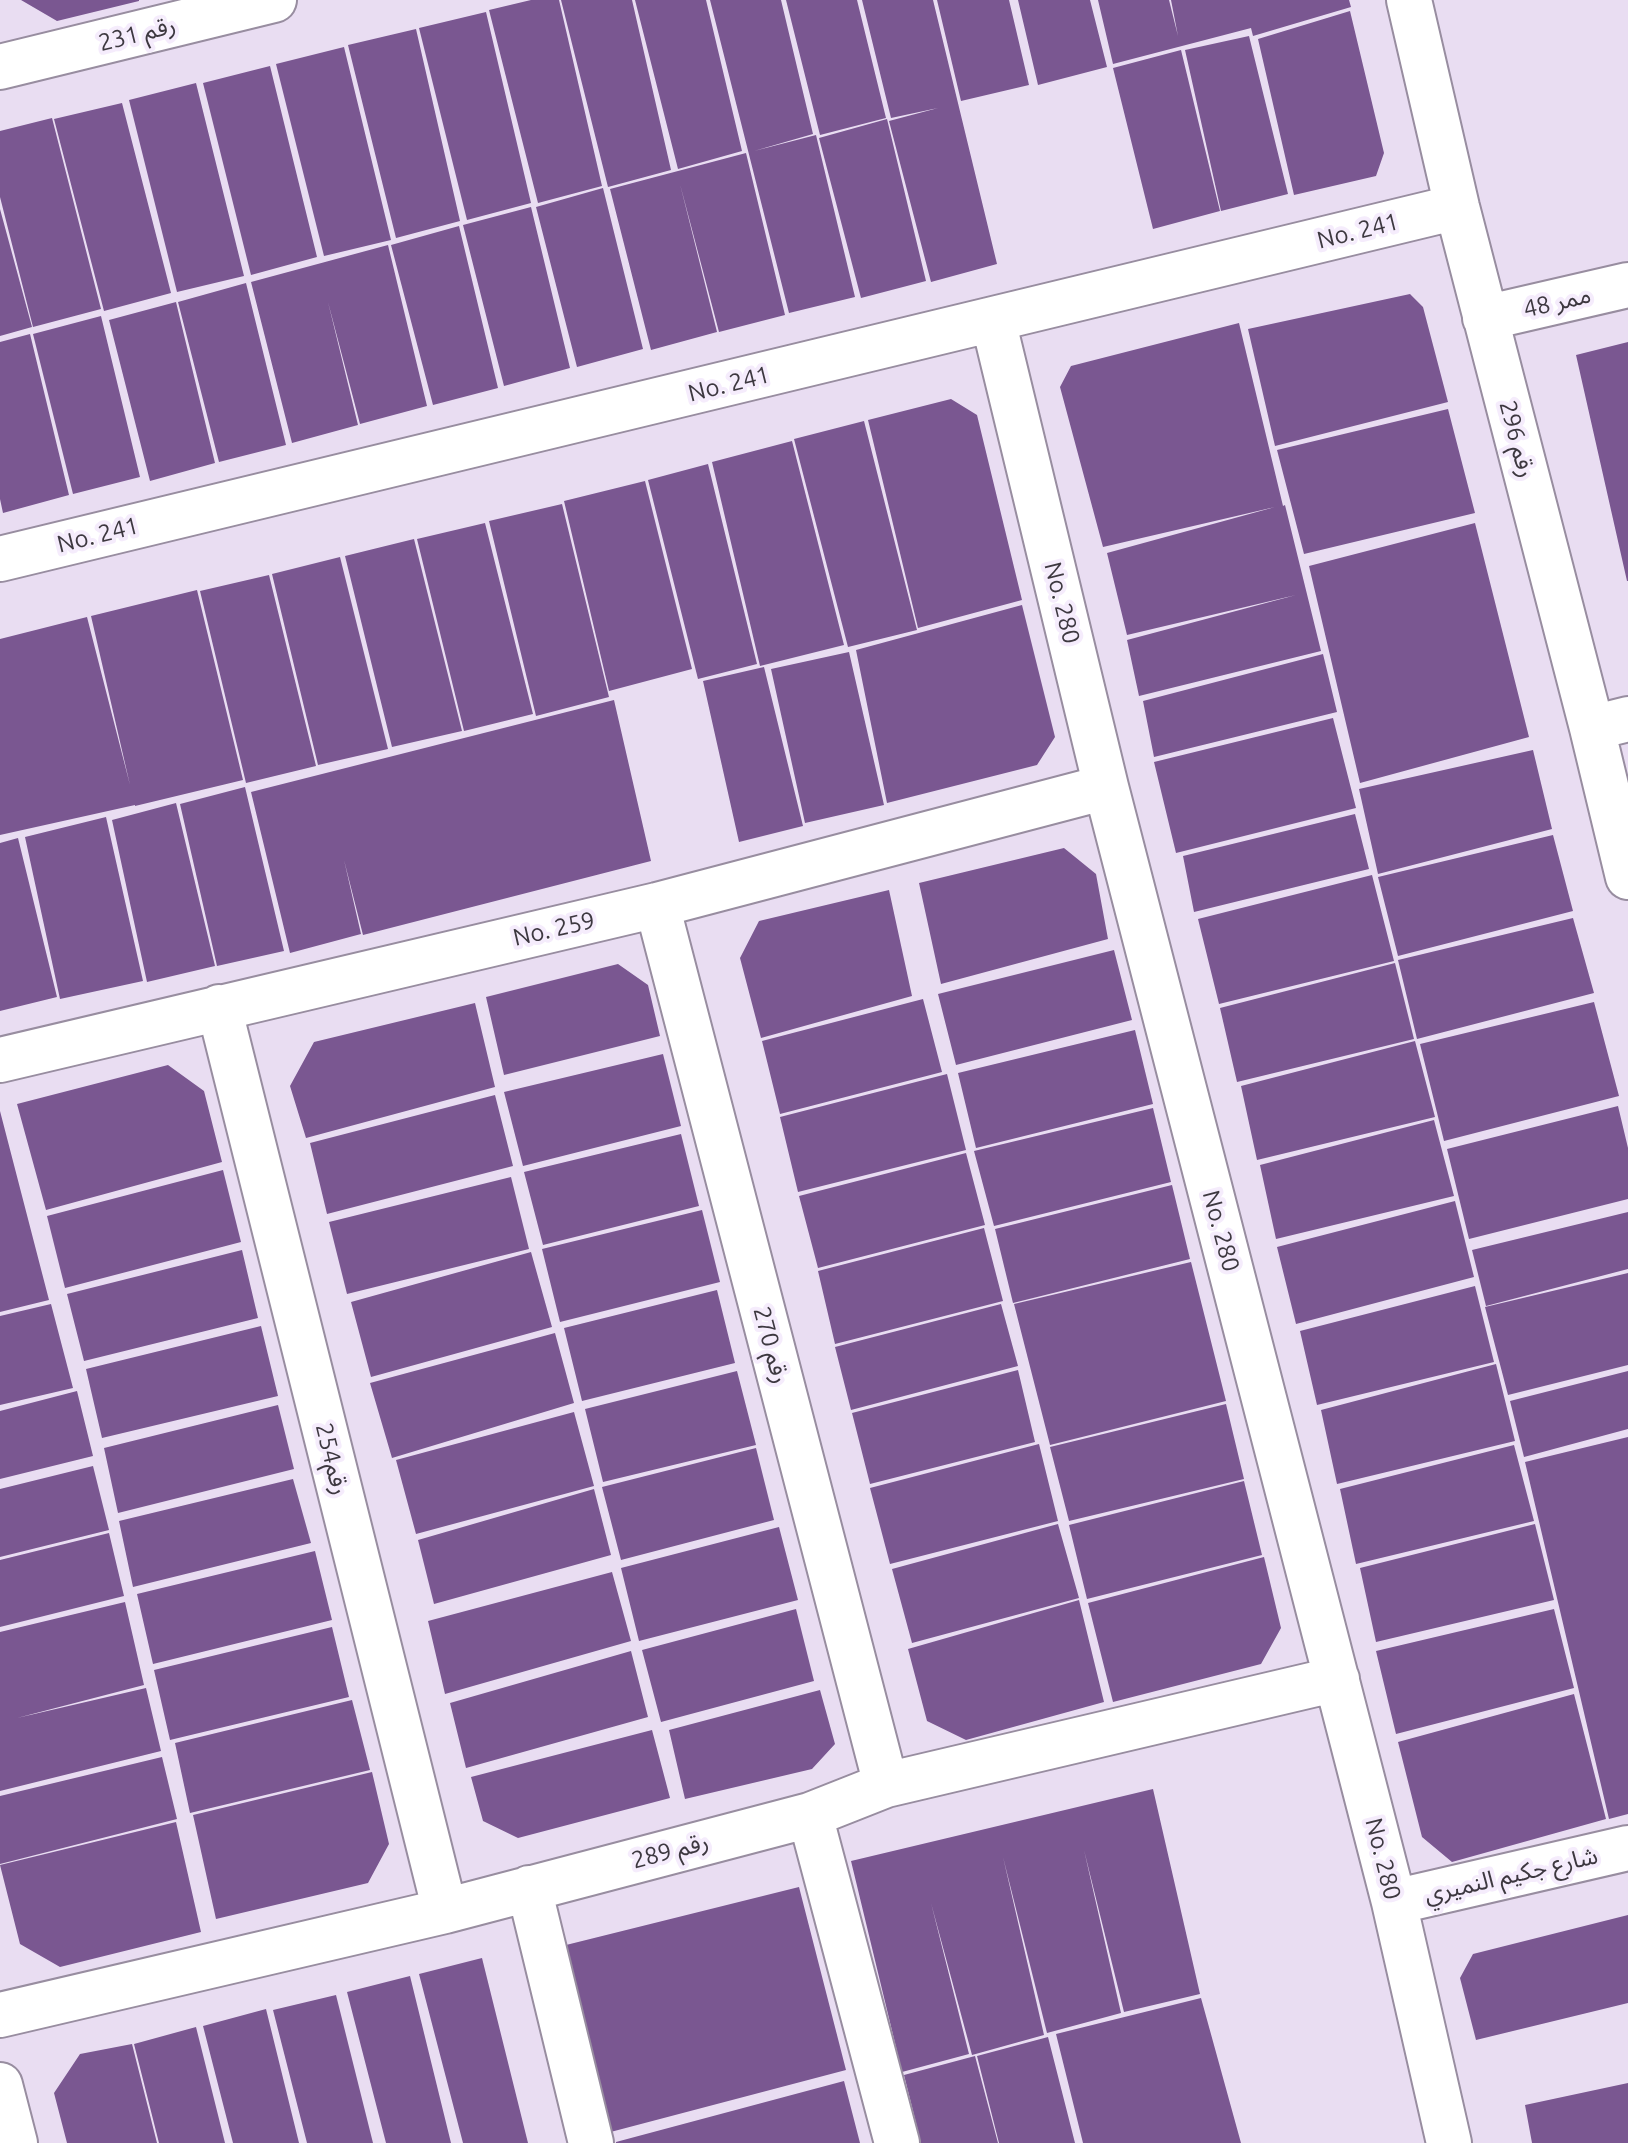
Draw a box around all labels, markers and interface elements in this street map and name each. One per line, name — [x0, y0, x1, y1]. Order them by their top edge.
street label: رقم 231 — [95, 11, 179, 57]
street label: No. 241 — [1314, 207, 1402, 255]
street label: ممر 48 — [1520, 280, 1594, 324]
street label: No. 241 — [685, 360, 773, 408]
street label: رقم 296 — [1493, 397, 1541, 481]
street label: No. 241 — [54, 511, 142, 559]
street label: No. 280 — [1038, 559, 1086, 647]
street label: No. 259 — [510, 906, 598, 952]
street label: No. 280 — [1196, 1187, 1246, 1275]
street label: رقم 270 — [747, 1303, 795, 1387]
street label: رقم254 — [309, 1420, 355, 1498]
street label: No. 280 — [1359, 1815, 1407, 1903]
street label: رقم 289 — [628, 1827, 712, 1875]
street label: شارع جكيم النميري — [1421, 1841, 1601, 1909]

